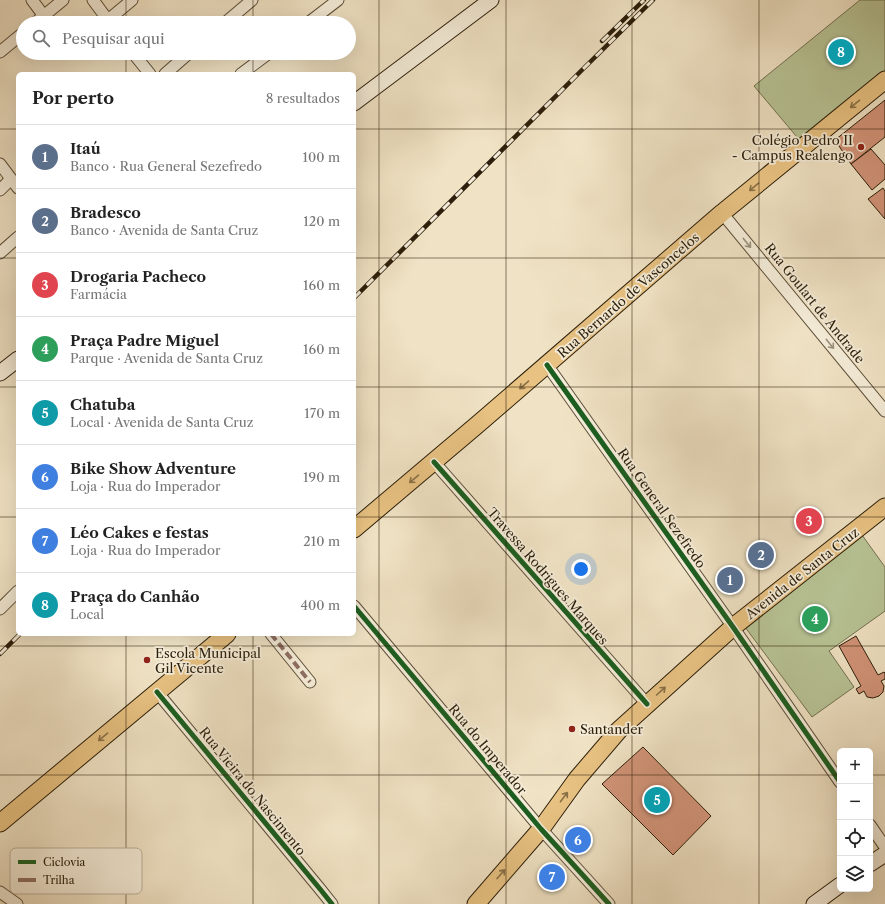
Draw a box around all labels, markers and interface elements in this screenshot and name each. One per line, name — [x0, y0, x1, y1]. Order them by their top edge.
search box — [16, 16, 356, 60]
icon: search — [30, 27, 52, 49]
text: Pesquisar aqui — [62, 29, 165, 48]
pin: 8 — [828, 37, 854, 67]
text: Por perto — [32, 88, 114, 108]
text: 8 resultados — [266, 90, 340, 106]
one-way arrow — [849, 100, 860, 109]
place label: Colégio Pedro II - Campus Realengo — [732, 132, 853, 163]
text: Itaú — [70, 139, 101, 158]
marker: Colégio Pedro II - Campus Realengo — [856, 142, 866, 152]
text: 1 — [42, 149, 48, 165]
text: 100 m — [302, 149, 340, 165]
text: Banco · Rua General Sezefredo — [70, 158, 262, 174]
one-way arrow — [749, 183, 760, 191]
text: Bradesco — [70, 203, 141, 222]
text: 2 — [41, 213, 49, 229]
text: 120 m — [303, 213, 340, 229]
text: Banco · Avenida de Santa Cruz — [70, 222, 258, 238]
street label: Rua Bernardo de Vasconcelos — [554, 229, 702, 361]
one-way arrow — [743, 238, 752, 249]
street label: Rua Goulart de Andrade — [762, 240, 868, 366]
text: Drogaria Pacheco — [70, 267, 206, 286]
text: 3 — [41, 277, 49, 293]
text: 160 m — [303, 277, 340, 293]
text: Farmácia — [70, 286, 127, 302]
text: Praça Padre Miguel — [70, 331, 219, 350]
one-way arrow — [825, 338, 834, 349]
text: 4 — [41, 341, 49, 357]
text: 160 m — [303, 341, 340, 357]
text: Parque · Avenida de Santa Cruz — [70, 350, 263, 366]
one-way arrow — [518, 381, 529, 390]
text: Chatuba — [70, 395, 135, 414]
text: 5 — [41, 405, 49, 421]
text: 170 m — [304, 405, 340, 421]
text: Local · Avenida de Santa Cruz — [70, 414, 253, 430]
street label: Rua General Sezefredo — [615, 445, 709, 571]
text: Bike Show Adventure — [70, 459, 236, 478]
text: 6 — [41, 469, 49, 485]
text: 190 m — [303, 469, 340, 485]
one-way arrow — [409, 474, 419, 483]
text: Loja · Rua do Imperador — [70, 478, 220, 494]
street label: Travessa Rodrigues Marques — [484, 504, 612, 648]
pin: 3 — [796, 506, 822, 536]
text: Léo Cakes e festas — [70, 523, 209, 542]
street label: Avenida de Santa Cruz — [741, 524, 862, 623]
text: 7 — [42, 533, 48, 549]
text: 210 m — [303, 533, 340, 549]
pin: 2 — [748, 540, 774, 570]
text: Loja · Rua do Imperador — [70, 542, 220, 558]
your location — [571, 559, 591, 579]
pin: 1 — [717, 565, 743, 595]
text: Praça do Canhão — [70, 587, 200, 606]
text: 8 — [41, 597, 49, 613]
text: 400 m — [300, 597, 340, 613]
pin: 4 — [802, 604, 828, 634]
text: Local — [70, 606, 104, 622]
place label: Escola Municipal Gil Vicente — [155, 645, 261, 676]
marker: Escola Municipal Gil Vicente — [142, 655, 152, 665]
one-way arrow — [656, 687, 666, 696]
street label: Rua do Imperador — [446, 701, 531, 798]
place label: Santander — [580, 721, 644, 737]
street label: Rua Vieira do Nascimento — [196, 724, 310, 858]
marker: Santander — [567, 724, 577, 734]
one-way arrow — [98, 733, 108, 742]
map controls — [837, 748, 873, 892]
button: + — [837, 748, 873, 784]
button: − — [837, 784, 873, 820]
pin: 5 — [644, 785, 670, 815]
one-way arrow — [560, 792, 568, 803]
button: locate — [837, 820, 873, 856]
pin: 6 — [565, 825, 591, 855]
legend — [10, 848, 142, 894]
text: Ciclovia — [43, 855, 86, 869]
button: layers — [837, 856, 873, 892]
pin: 7 — [539, 862, 565, 892]
one-way arrow — [496, 870, 505, 880]
text: Trilha — [43, 873, 75, 887]

